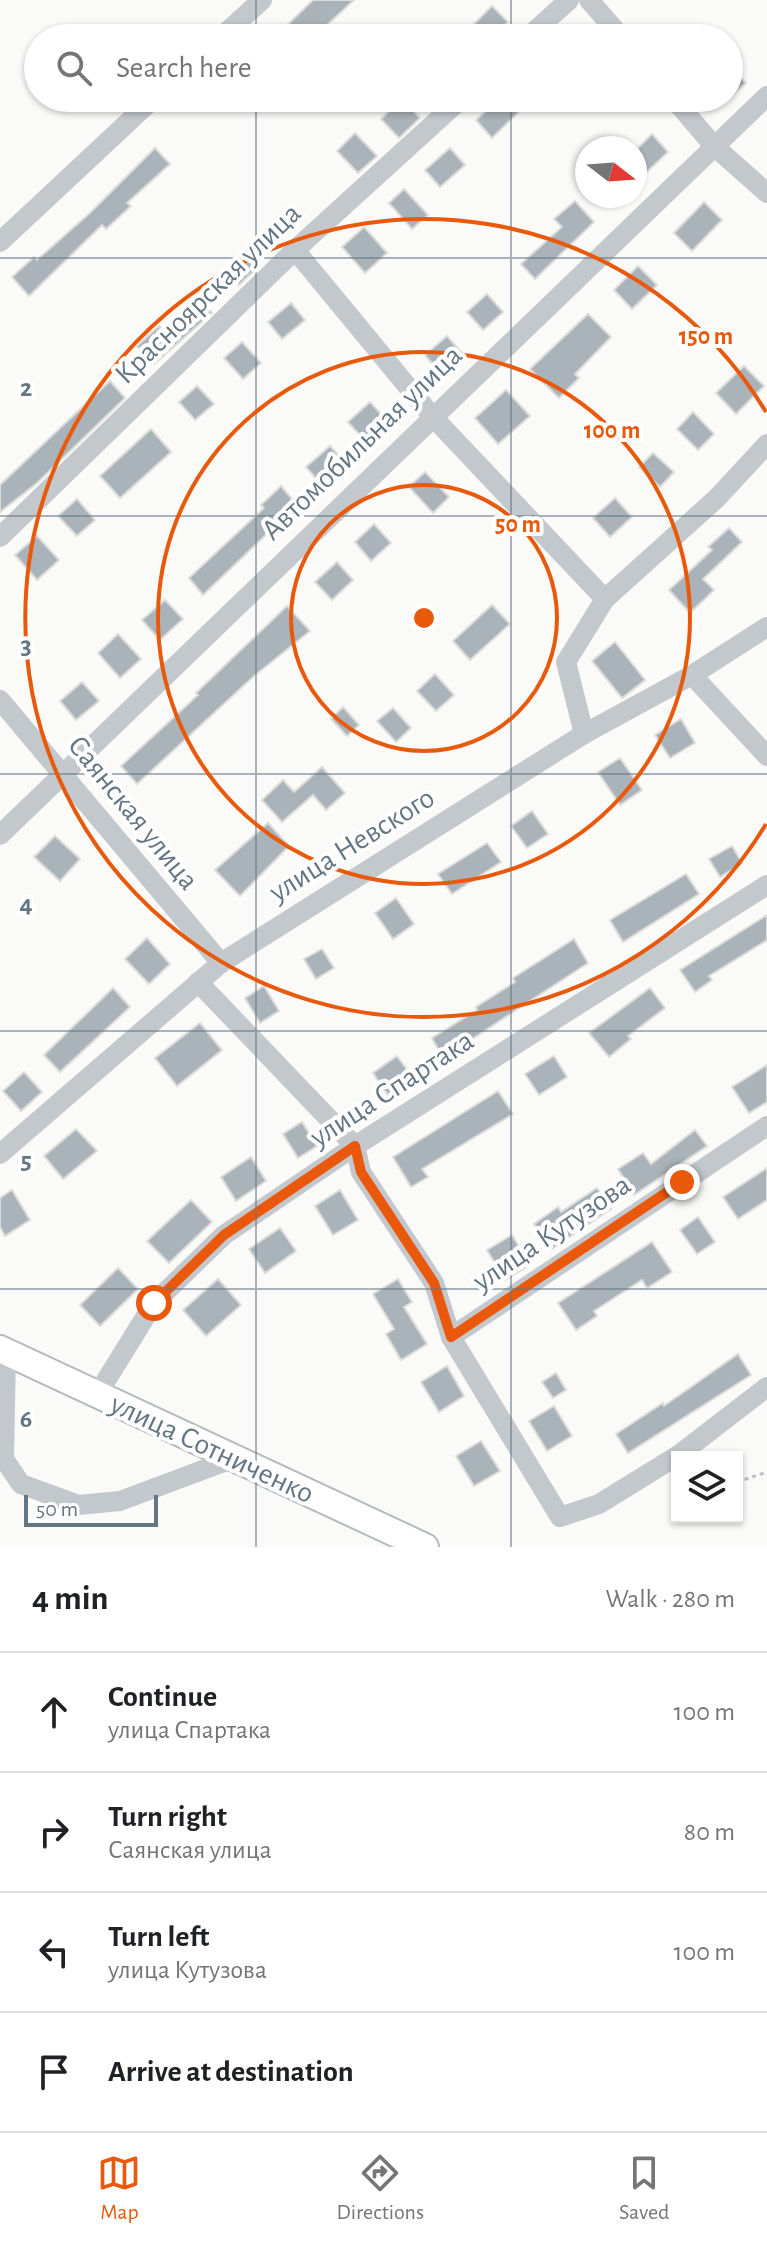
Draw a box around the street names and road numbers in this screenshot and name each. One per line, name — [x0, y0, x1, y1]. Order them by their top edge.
street label: Красноярская улица — [109, 198, 307, 390]
street label: Автомобильная улица — [256, 340, 468, 546]
street label: Саянская улица — [62, 730, 204, 896]
street label: улица Невского — [263, 782, 440, 908]
street label: улица Спартака — [304, 1025, 479, 1153]
street label: улица Кутузова — [467, 1169, 636, 1297]
street label: улица Сотниченко — [105, 1388, 318, 1509]

